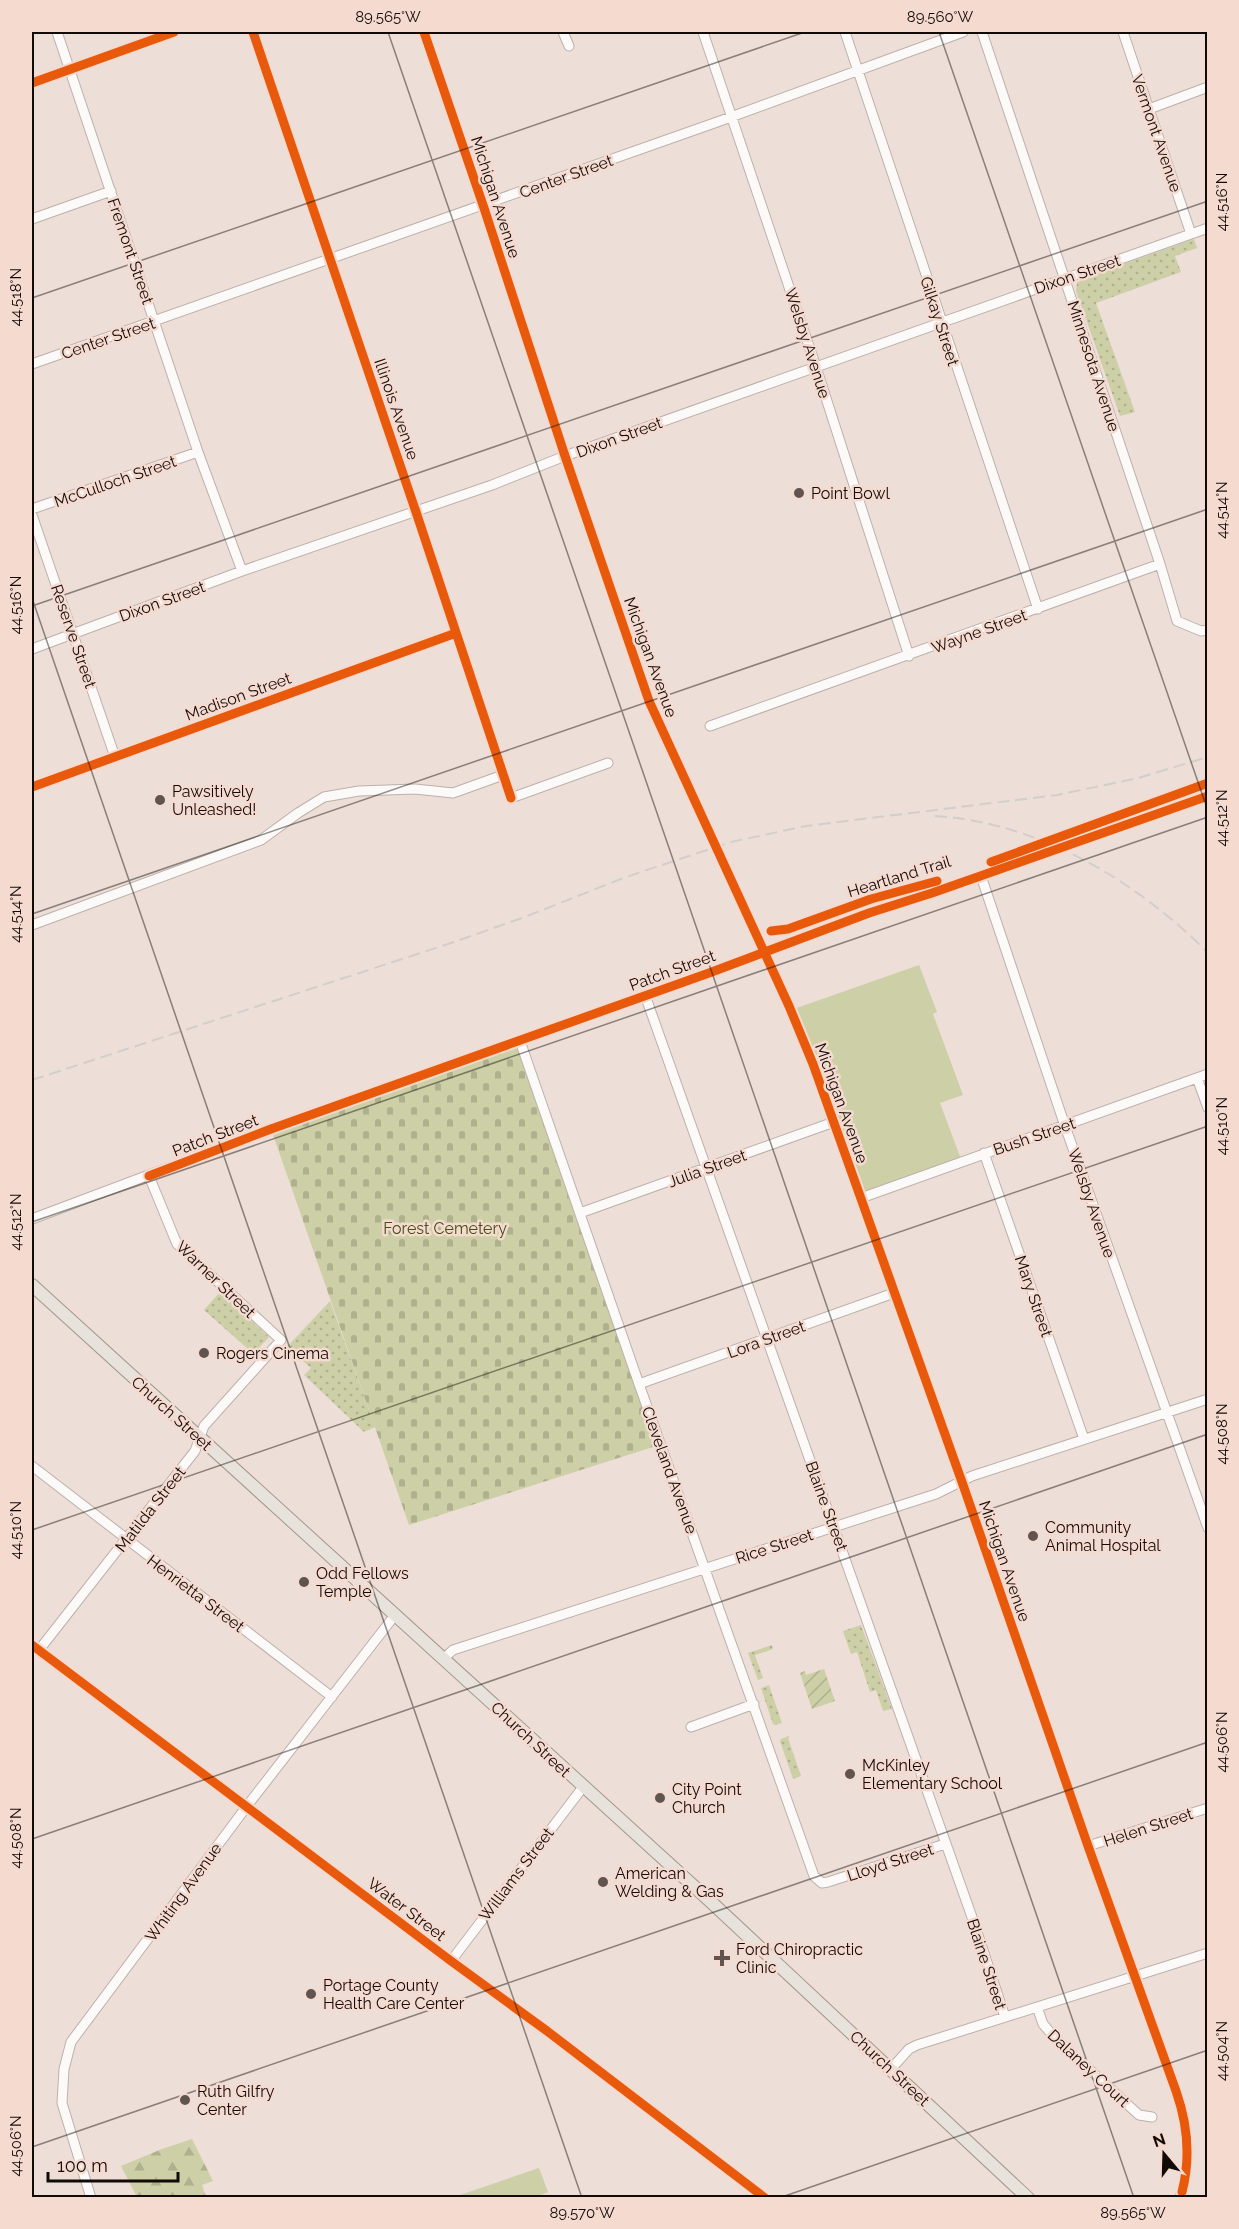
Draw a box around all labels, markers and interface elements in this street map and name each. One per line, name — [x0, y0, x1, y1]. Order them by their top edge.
text: 89.565°W — [355, 8, 421, 26]
text: 89.560°W — [907, 8, 973, 26]
street label: Vermont Avenue — [1127, 72, 1186, 195]
street label: Michigan Avenue — [467, 134, 524, 260]
street label: Center Street — [517, 151, 616, 202]
text: 44.516°N — [1213, 173, 1231, 231]
street label: Fremont Street — [104, 196, 158, 307]
street label: Dixon Street — [1032, 251, 1123, 298]
text: 44.518°N — [7, 268, 25, 326]
street label: Gilkay Street — [916, 274, 963, 369]
street label: Welsby Avenue — [781, 286, 834, 401]
street label: Minnesota Avenue — [1063, 298, 1124, 434]
street label: Center Street — [59, 313, 158, 363]
street label: Illinois Avenue — [370, 356, 423, 462]
street label: Dixon Street — [574, 413, 665, 462]
street label: McCulloch Street — [52, 451, 179, 511]
text: 44.514°N — [1213, 481, 1231, 539]
place label: Point Bowl — [811, 484, 890, 503]
marker: Point Bowl — [792, 486, 806, 500]
text: 44.516°N — [7, 576, 25, 634]
street label: Dixon Street — [117, 577, 208, 626]
street label: Reserve Street — [47, 582, 100, 691]
street label: Michigan Avenue — [620, 594, 681, 720]
street label: Wayne Street — [929, 605, 1030, 658]
street label: Madison Street — [183, 668, 294, 724]
place label: Pawsitively Unleashed! — [172, 782, 256, 819]
text: 44.512°N — [1213, 789, 1231, 847]
marker: Pawsitively Unleashed! — [153, 793, 167, 807]
street label: Heartland Trail — [845, 852, 954, 901]
text: 44.514°N — [7, 885, 25, 943]
street label: Patch Street — [626, 946, 718, 995]
street label: Michigan Avenue — [811, 1040, 872, 1166]
text: 44.510°N — [1213, 1097, 1231, 1155]
street label: Patch Street — [170, 1110, 261, 1161]
street label: Bush Street — [991, 1113, 1078, 1159]
street label: Julia Street — [665, 1145, 750, 1191]
street label: Welsby Avenue — [1064, 1146, 1119, 1260]
text: 44.512°N — [7, 1193, 25, 1251]
park label: Forest Cemetery — [383, 1219, 507, 1238]
street label: Warner Street — [172, 1237, 260, 1322]
street label: Mary Street — [1011, 1253, 1057, 1340]
street label: Lora Street — [725, 1316, 808, 1362]
place label: Rogers Cinema — [216, 1344, 329, 1363]
marker: Rogers Cinema — [197, 1346, 211, 1360]
street label: Church Street — [128, 1372, 216, 1455]
text: 44.508°N — [1213, 1403, 1231, 1465]
street label: Cleveland Avenue — [638, 1404, 701, 1536]
street label: Blaine Street — [801, 1459, 852, 1554]
street label: Matilda Street — [111, 1462, 190, 1556]
street label: Michigan Avenue — [975, 1498, 1034, 1624]
text: 44.510°N — [7, 1501, 25, 1559]
place label: Community Animal Hospital — [1045, 1518, 1161, 1555]
street label: Rice Street — [733, 1525, 816, 1568]
marker: Community Animal Hospital — [1026, 1529, 1040, 1543]
street label: Henrietta Street — [143, 1551, 249, 1636]
place label: Odd Fellows Temple — [316, 1564, 409, 1601]
marker: Odd Fellows Temple — [297, 1575, 311, 1589]
street label: Church Street — [487, 1698, 575, 1781]
text: 44.506°N — [1213, 1711, 1231, 1773]
place label: McKinley Elementary School — [862, 1756, 1003, 1793]
marker: McKinley Elementary School — [843, 1767, 857, 1781]
place label: City Point Church — [672, 1780, 742, 1817]
marker: City Point Church — [653, 1791, 667, 1805]
street label: Helen Street — [1101, 1804, 1196, 1851]
text: 44.508°N — [7, 1807, 25, 1869]
street label: Williams Street — [475, 1823, 558, 1925]
street label: Whiting Avenue — [141, 1839, 226, 1945]
street label: Lloyd Street — [845, 1839, 936, 1885]
place label: American Welding & Gas — [615, 1864, 724, 1901]
street label: Water Street — [364, 1874, 450, 1945]
marker: American Welding & Gas — [596, 1875, 610, 1889]
street label: Blaine Street — [963, 1916, 1010, 2013]
place label: Ford Chiropractic Clinic — [736, 1940, 863, 1977]
marker: Ford Chiropractic Clinic — [713, 1949, 731, 1967]
place label: Portage County Health Care Center — [323, 1976, 465, 2013]
marker: Portage County Health Care Center — [304, 1987, 318, 2001]
text: 44.504°N — [1213, 2021, 1231, 2081]
street label: Dalaney Court — [1044, 2026, 1134, 2112]
street label: Church Street — [846, 2027, 934, 2110]
place label: Ruth Gilfry Center — [197, 2082, 275, 2119]
marker: Ruth Gilfry Center — [178, 2093, 192, 2107]
text: 44.506°N — [7, 2115, 25, 2177]
north arrow — [1134, 2124, 1194, 2184]
text: N — [1150, 2129, 1168, 2151]
scale bar — [48, 2145, 178, 2183]
text: 100 m — [57, 2155, 108, 2176]
text: 89.570°W — [549, 2204, 615, 2222]
text: 89.565°W — [1100, 2204, 1166, 2222]

